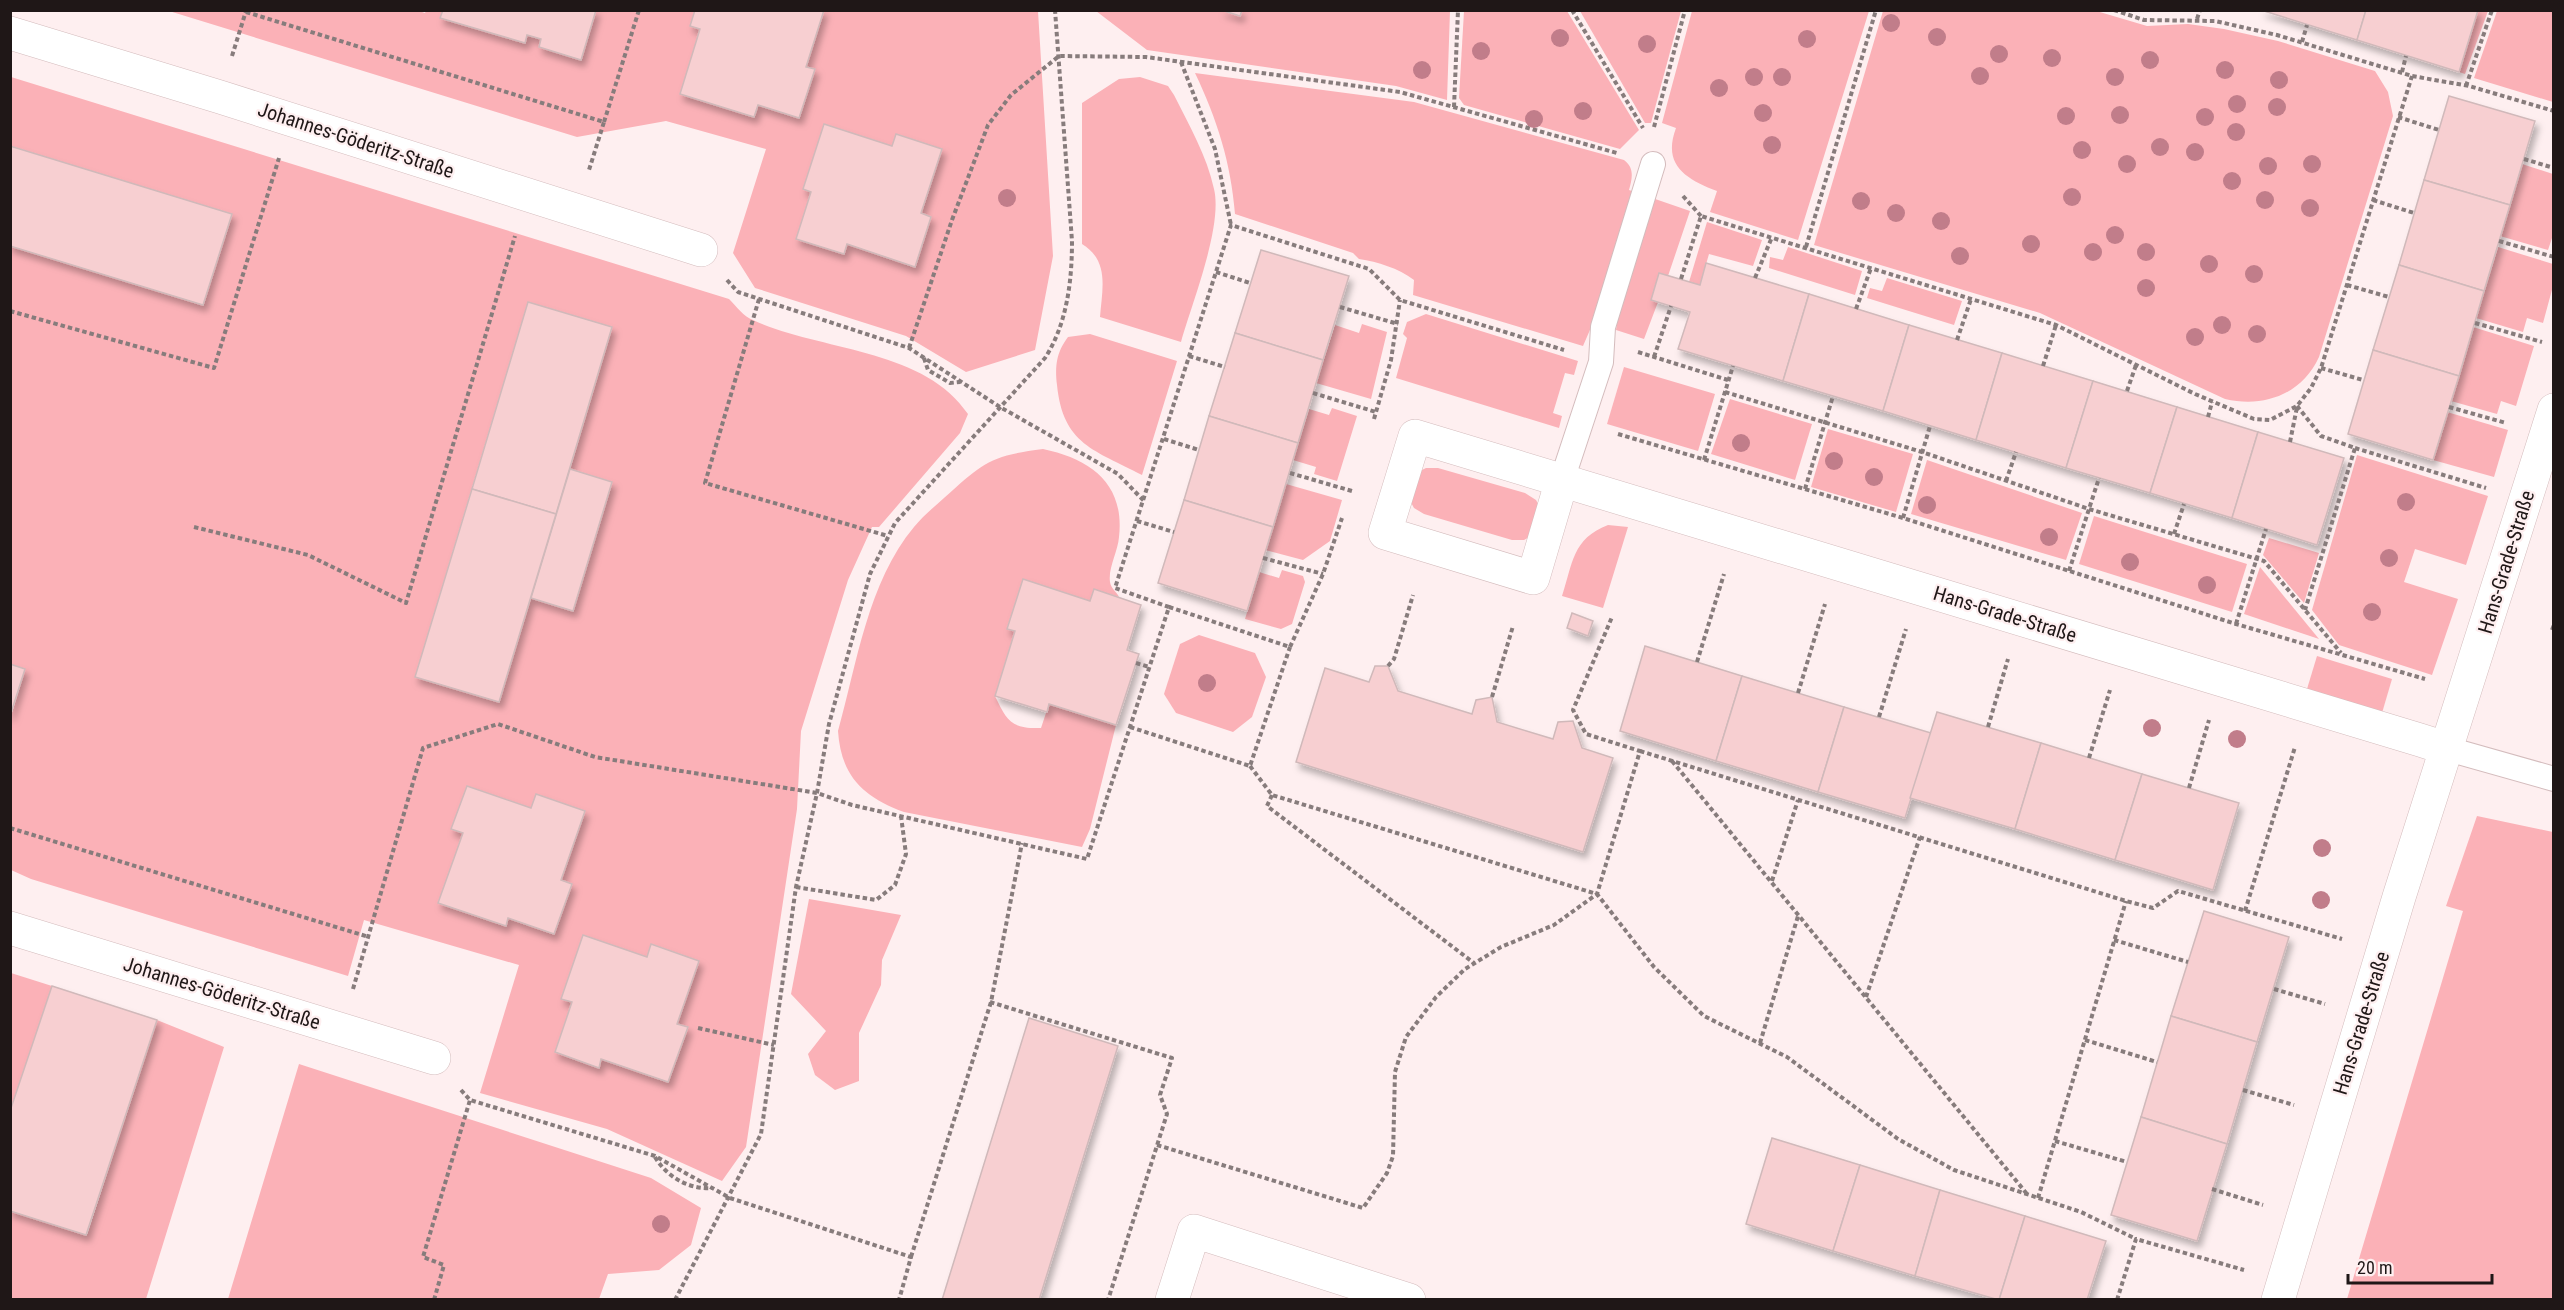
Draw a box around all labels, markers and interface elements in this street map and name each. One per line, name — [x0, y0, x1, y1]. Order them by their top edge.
street label: Johannes-Göderitz-Straße — [255, 97, 457, 183]
street label: Hans-Grade-Straße — [2473, 487, 2539, 637]
street label: Hans-Grade-Straße — [1930, 581, 2080, 647]
street label: Hans-Grade-Straße — [2328, 948, 2394, 1098]
street label: Johannes-Göderitz-Straße — [121, 952, 323, 1034]
scale bar — [2348, 1247, 2492, 1285]
text: 20 m — [2357, 1257, 2392, 1278]

